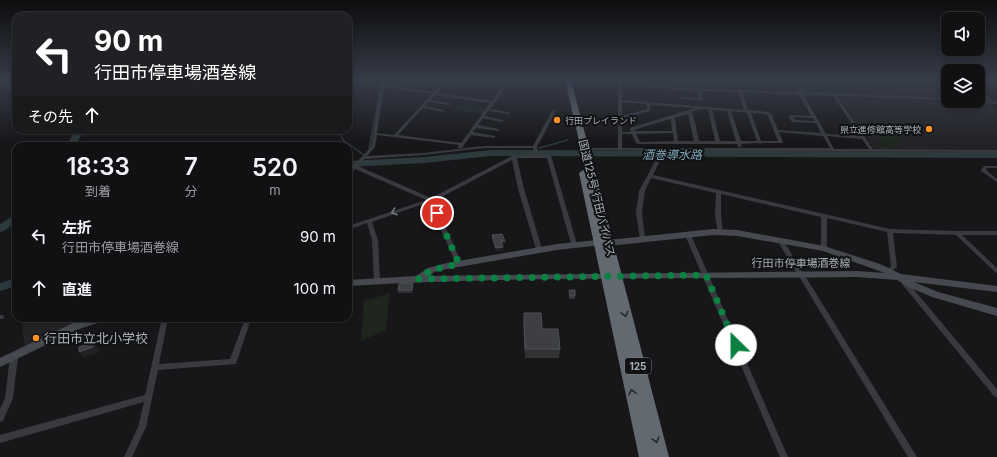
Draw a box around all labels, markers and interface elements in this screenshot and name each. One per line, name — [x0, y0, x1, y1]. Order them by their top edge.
map controls — [941, 12, 985, 108]
button: sound — [941, 12, 985, 56]
text: 90 m — [94, 24, 163, 58]
icon: left — [28, 28, 80, 80]
text: 行田市停車場酒巻線 — [94, 62, 256, 83]
button: layers — [941, 64, 985, 108]
icon: ahead — [81, 104, 103, 126]
text: その先 — [28, 107, 73, 126]
marker: 行田プレイランド — [552, 115, 562, 125]
place label: 行田プレイランド — [565, 115, 637, 126]
place label: 県立進修館高等学校 — [840, 124, 921, 135]
marker: 県立進修館高等学校 — [924, 124, 934, 134]
street label: 国道125号 行田バイパス — [576, 138, 618, 258]
water label: 酒巻導水路 — [642, 147, 703, 162]
text: 18:33 — [66, 152, 130, 181]
text: 7 — [184, 152, 198, 181]
text: 520 — [252, 153, 298, 182]
text: m — [269, 182, 281, 198]
text: 到着 — [85, 183, 111, 199]
text: 分 — [184, 183, 197, 199]
pin — [420, 196, 454, 230]
icon: arrive — [426, 202, 448, 224]
one-way arrow — [391, 208, 398, 216]
text: 左折 — [62, 218, 92, 237]
icon: left — [28, 225, 50, 247]
text: 90 m — [300, 227, 336, 246]
text: 行田市停車場酒巻線 — [62, 239, 179, 255]
street label: 行田市停車場酒巻線 — [752, 256, 851, 270]
icon: ahead — [28, 277, 50, 299]
text: 100 m — [294, 279, 336, 298]
text: 直進 — [62, 280, 92, 299]
one-way arrow — [621, 310, 629, 317]
position arrow — [715, 324, 757, 366]
place label: 行田市立北小学校 — [44, 330, 148, 346]
marker: 行田市立北小学校 — [31, 333, 41, 343]
road number: 125 — [625, 358, 651, 374]
one-way arrow — [629, 389, 637, 395]
one-way arrow — [652, 437, 660, 443]

